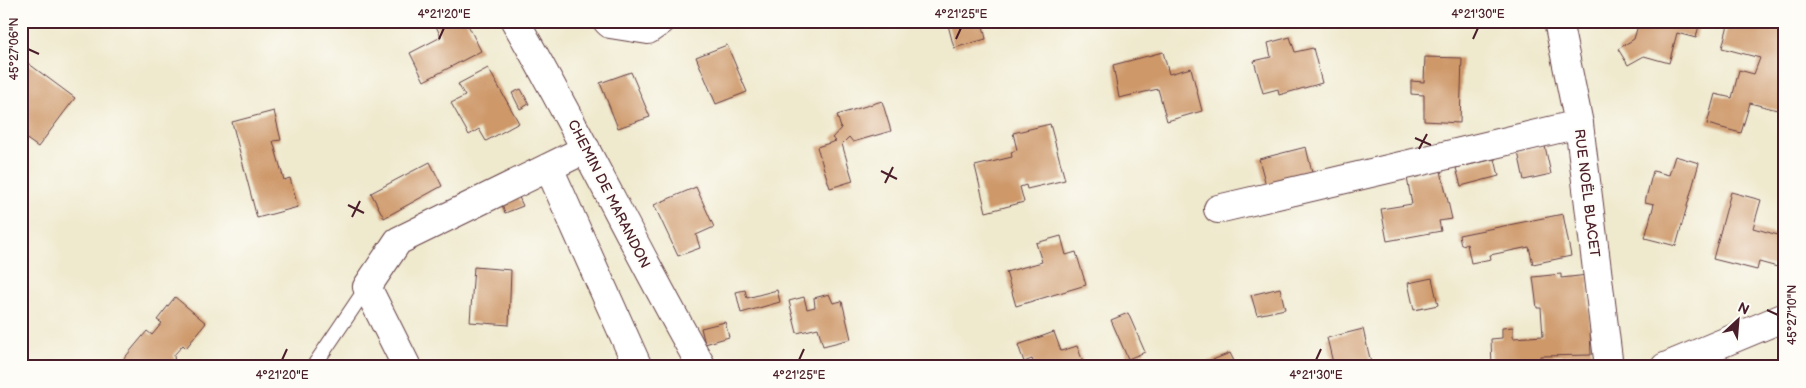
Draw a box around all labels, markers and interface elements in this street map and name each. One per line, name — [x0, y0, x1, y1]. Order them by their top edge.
text: 4°21'20"E — [417, 7, 471, 22]
text: 4°21'25"E — [935, 7, 988, 22]
text: 4°21'30"E — [1451, 7, 1505, 22]
text: 45°27'06"N — [7, 17, 22, 81]
street label: CHEMIN DE MARANDON — [564, 117, 654, 271]
street label: RUE NOËL BLACET — [1571, 128, 1604, 259]
text: 45°27'10"N — [1785, 285, 1800, 345]
north arrow — [1714, 296, 1764, 346]
text: N — [1735, 299, 1752, 319]
text: 4°21'20"E — [255, 368, 309, 383]
text: 4°21'25"E — [773, 368, 826, 383]
text: 4°21'30"E — [1289, 368, 1343, 383]

